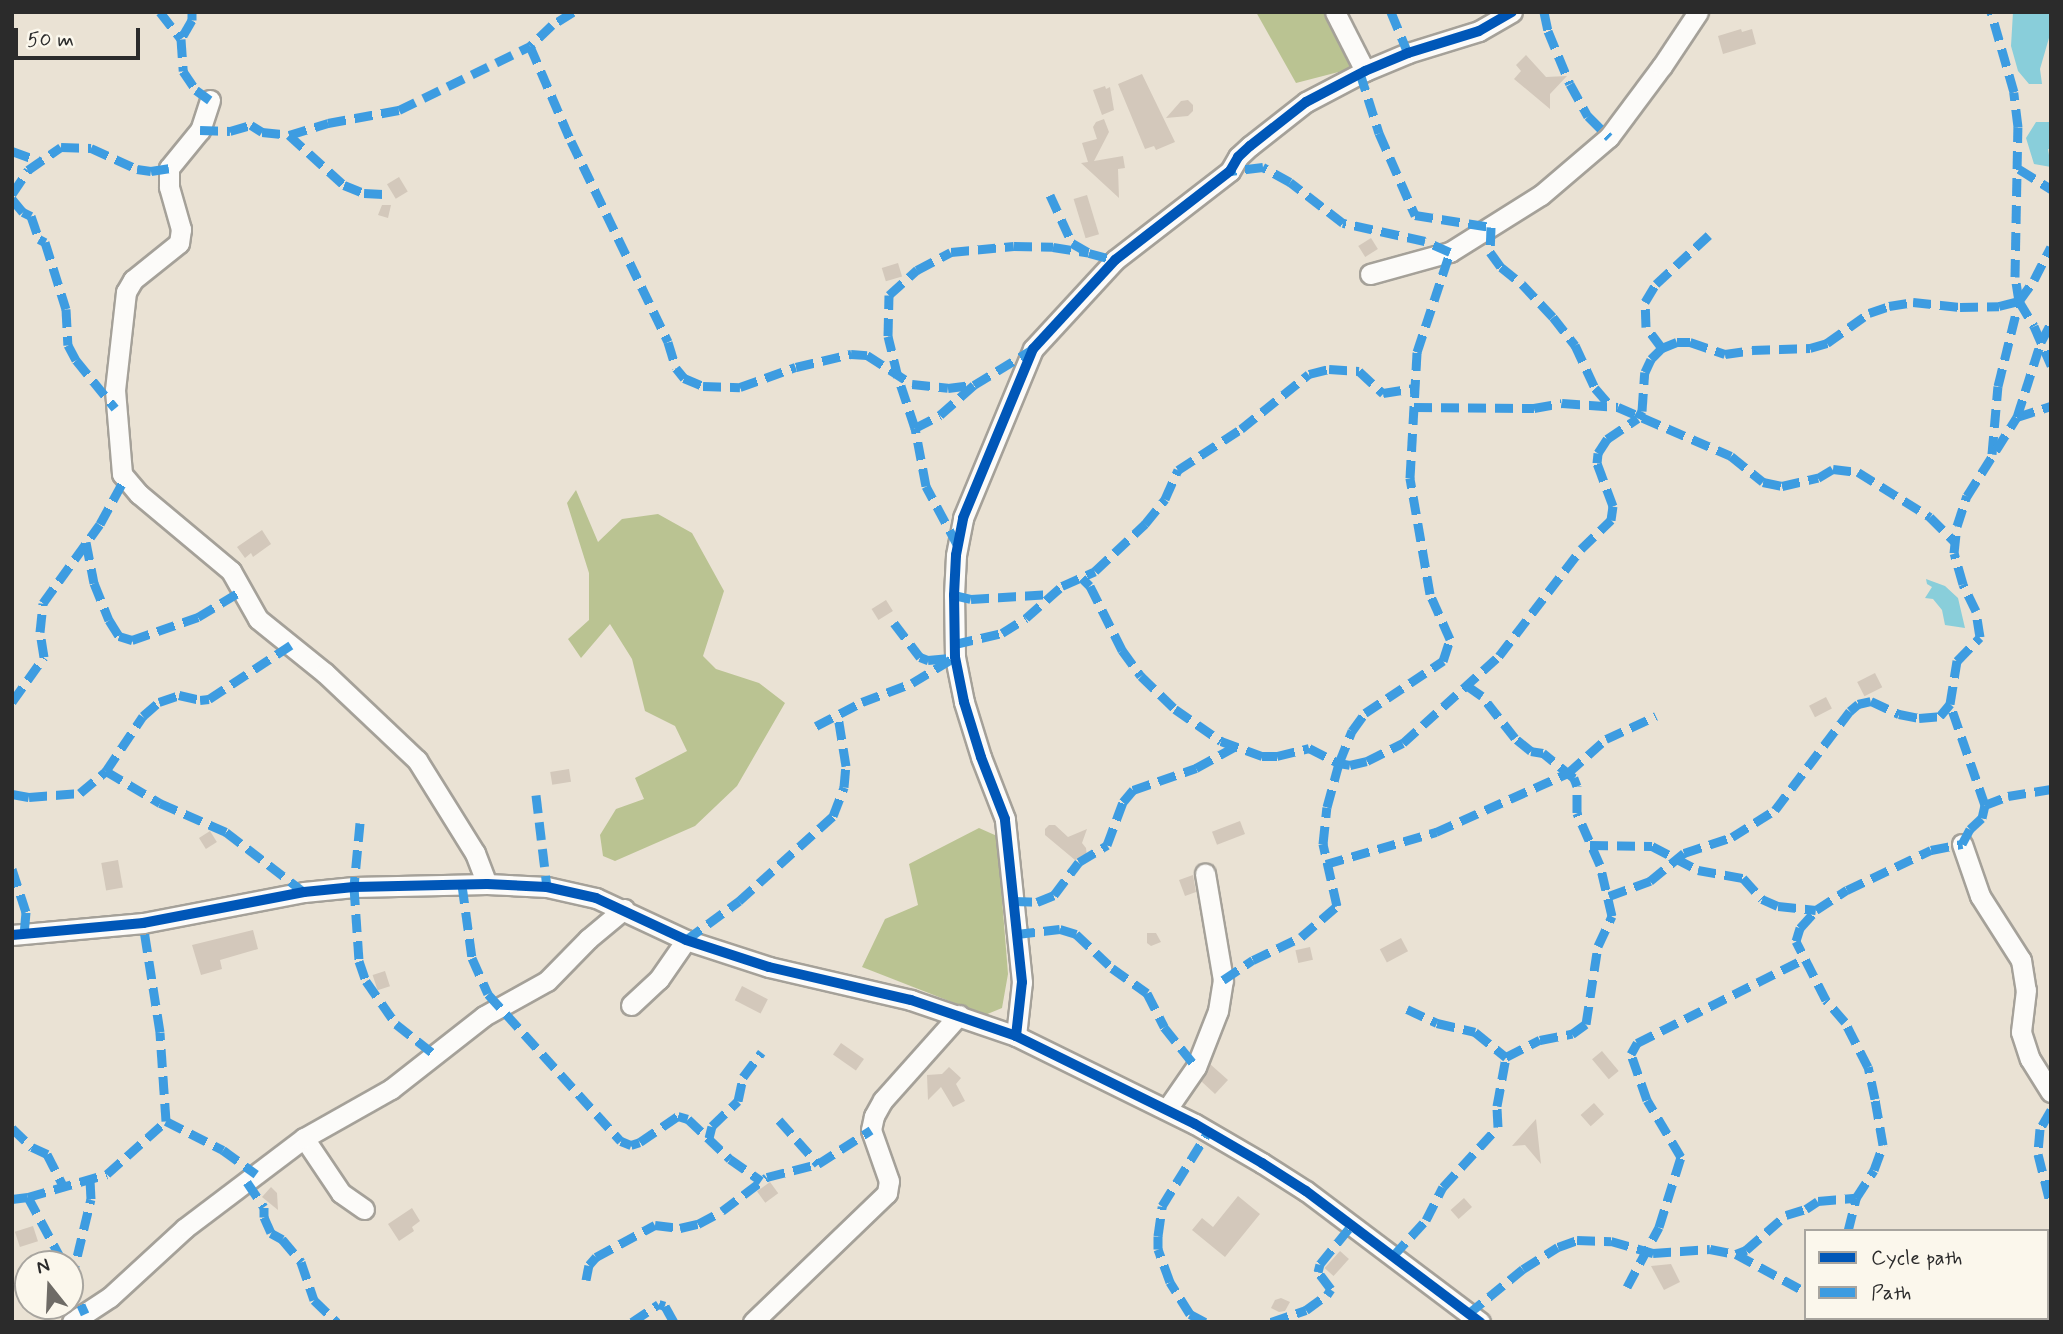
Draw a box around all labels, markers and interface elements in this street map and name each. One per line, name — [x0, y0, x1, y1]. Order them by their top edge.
scale bar — [18, 14, 144, 58]
text: 50 m — [27, 26, 74, 54]
legend — [1804, 1229, 2049, 1320]
text: Cycle path — [1871, 1244, 1962, 1272]
north arrow — [14, 1250, 84, 1320]
text: N — [33, 1253, 53, 1280]
text: Path — [1871, 1279, 1911, 1307]

